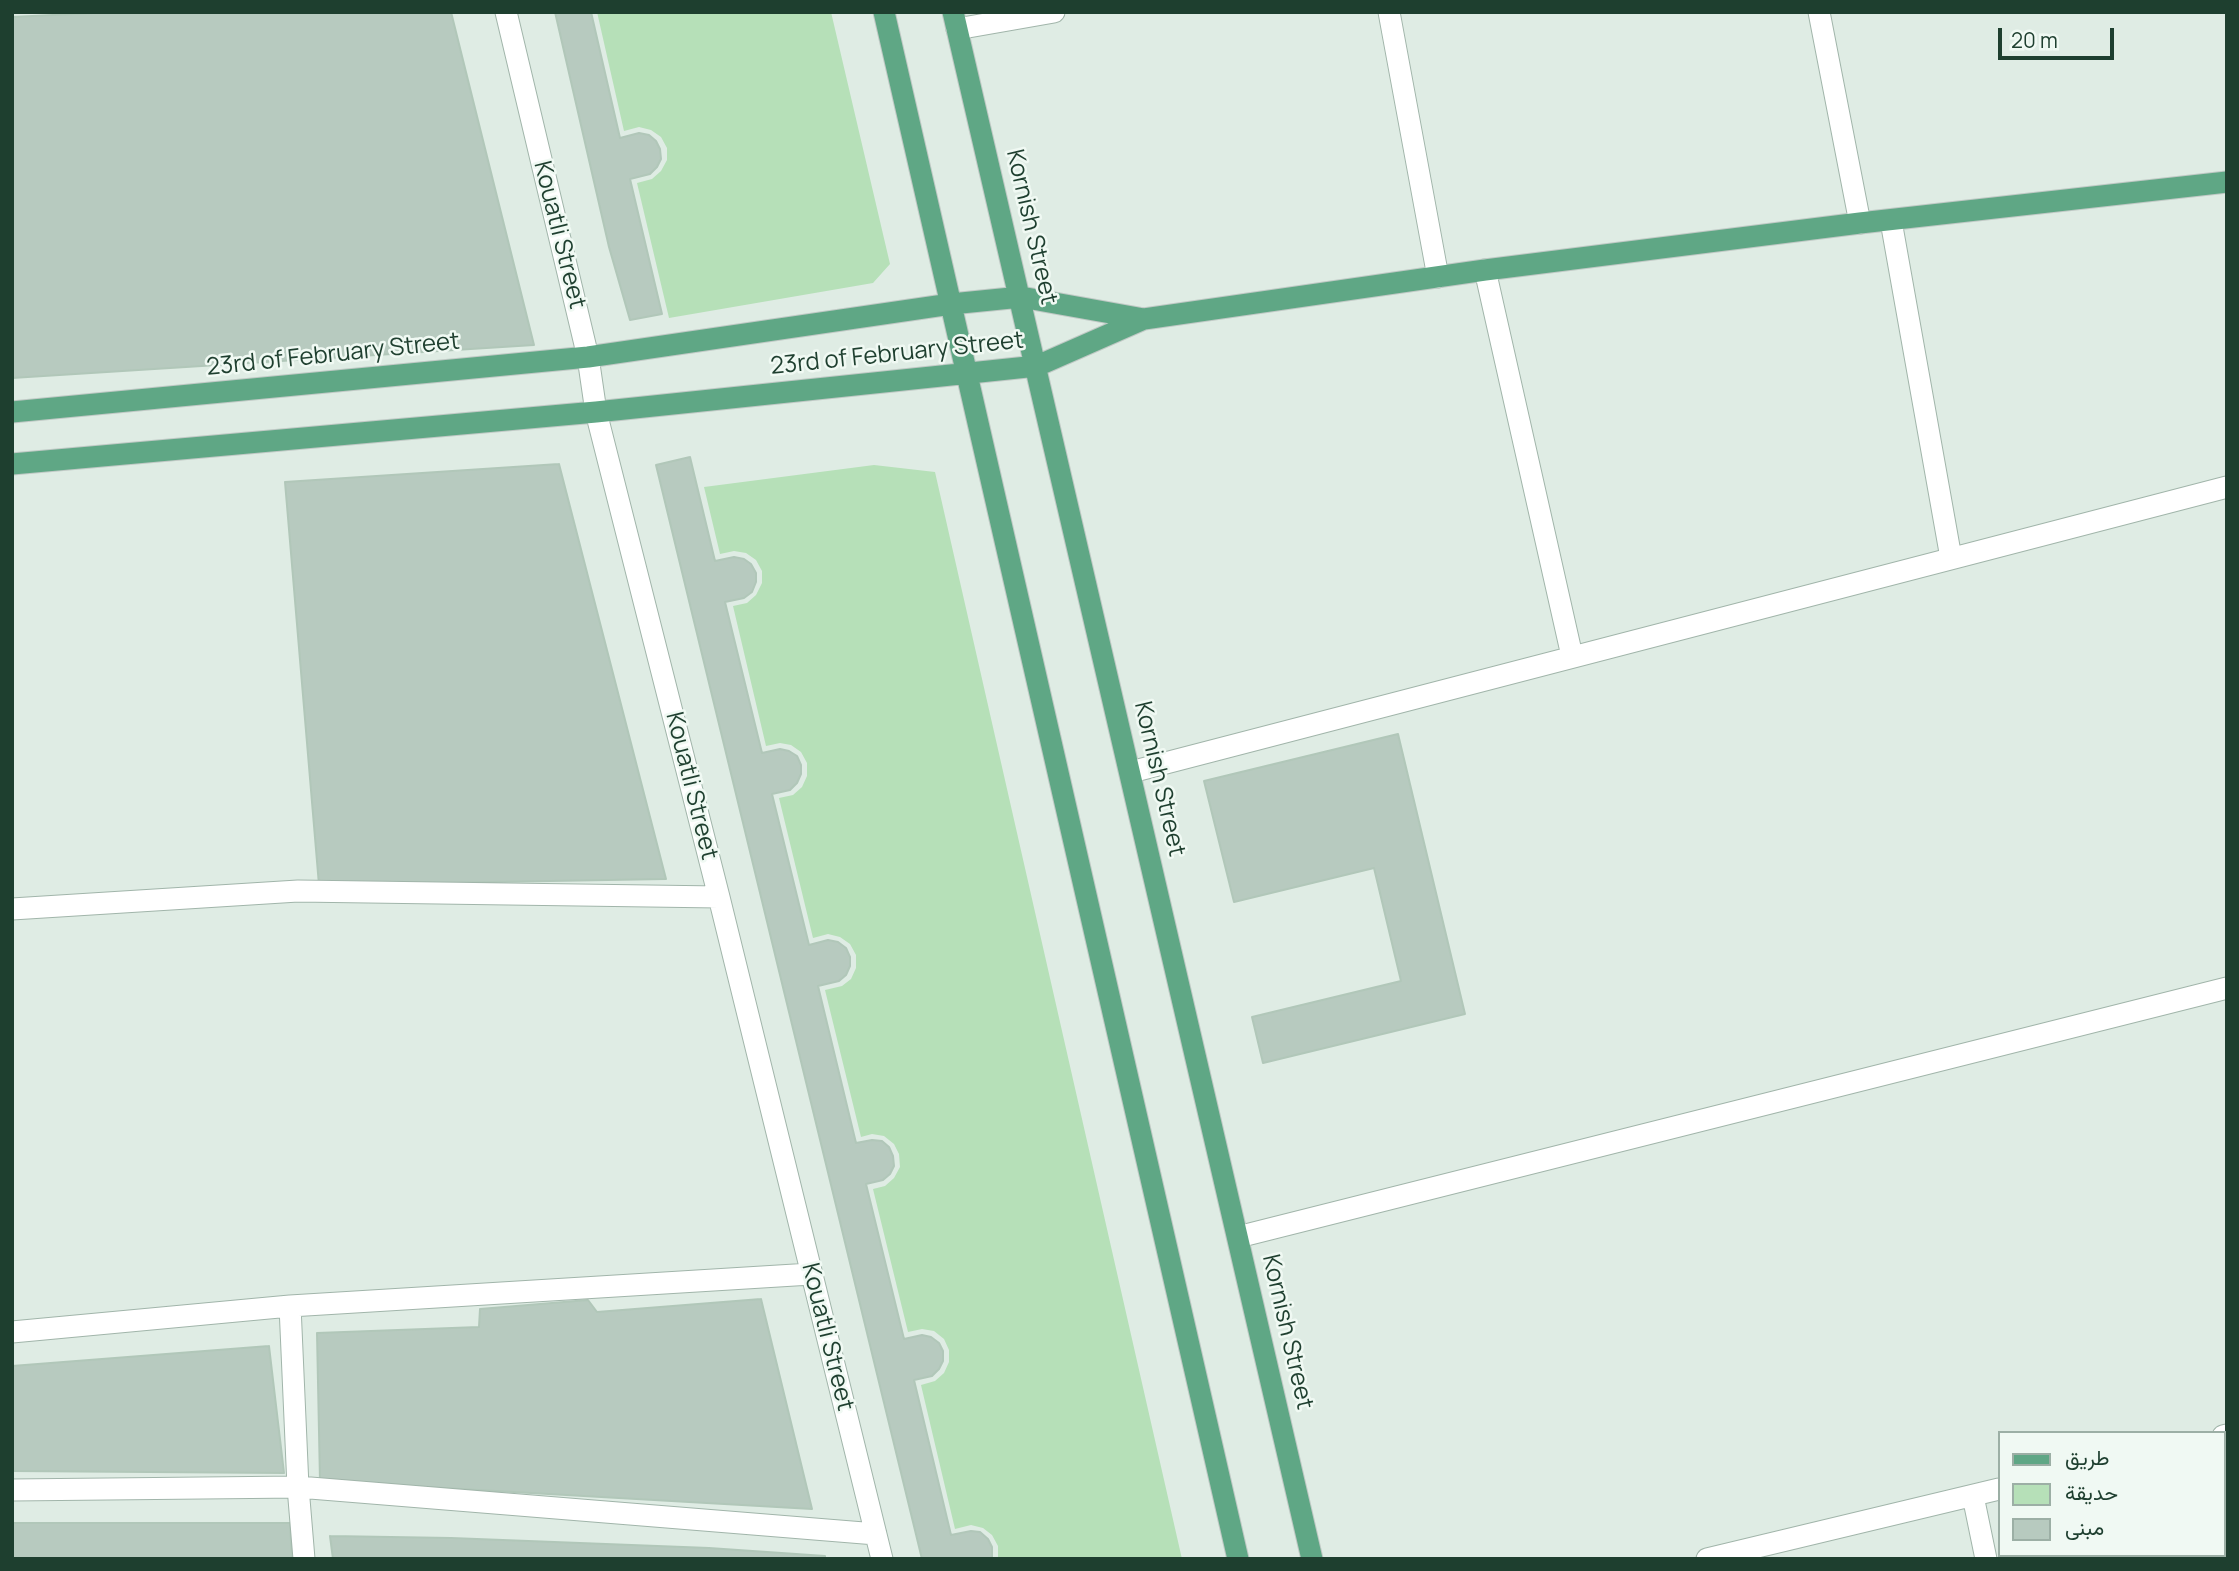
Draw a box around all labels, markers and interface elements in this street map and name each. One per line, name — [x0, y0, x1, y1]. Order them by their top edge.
scale bar — [2001, 14, 2116, 58]
text: 20 m — [2011, 26, 2058, 54]
street label: Kornish Street — [999, 147, 1063, 307]
street label: Kouatli Street — [527, 158, 591, 312]
street label: 23rd of February Street — [769, 326, 1025, 382]
street label: 23rd of February Street — [205, 327, 461, 383]
street label: Kornish Street — [1127, 699, 1191, 859]
street label: Kouatli Street — [659, 709, 723, 863]
street label: Kornish Street — [1255, 1252, 1319, 1412]
street label: Kouatli Street — [795, 1260, 859, 1414]
legend — [1997, 1431, 2225, 1557]
text: طريق — [2065, 1443, 2110, 1471]
text: حديقة — [2065, 1478, 2118, 1506]
text: مبنى — [2065, 1513, 2104, 1541]

